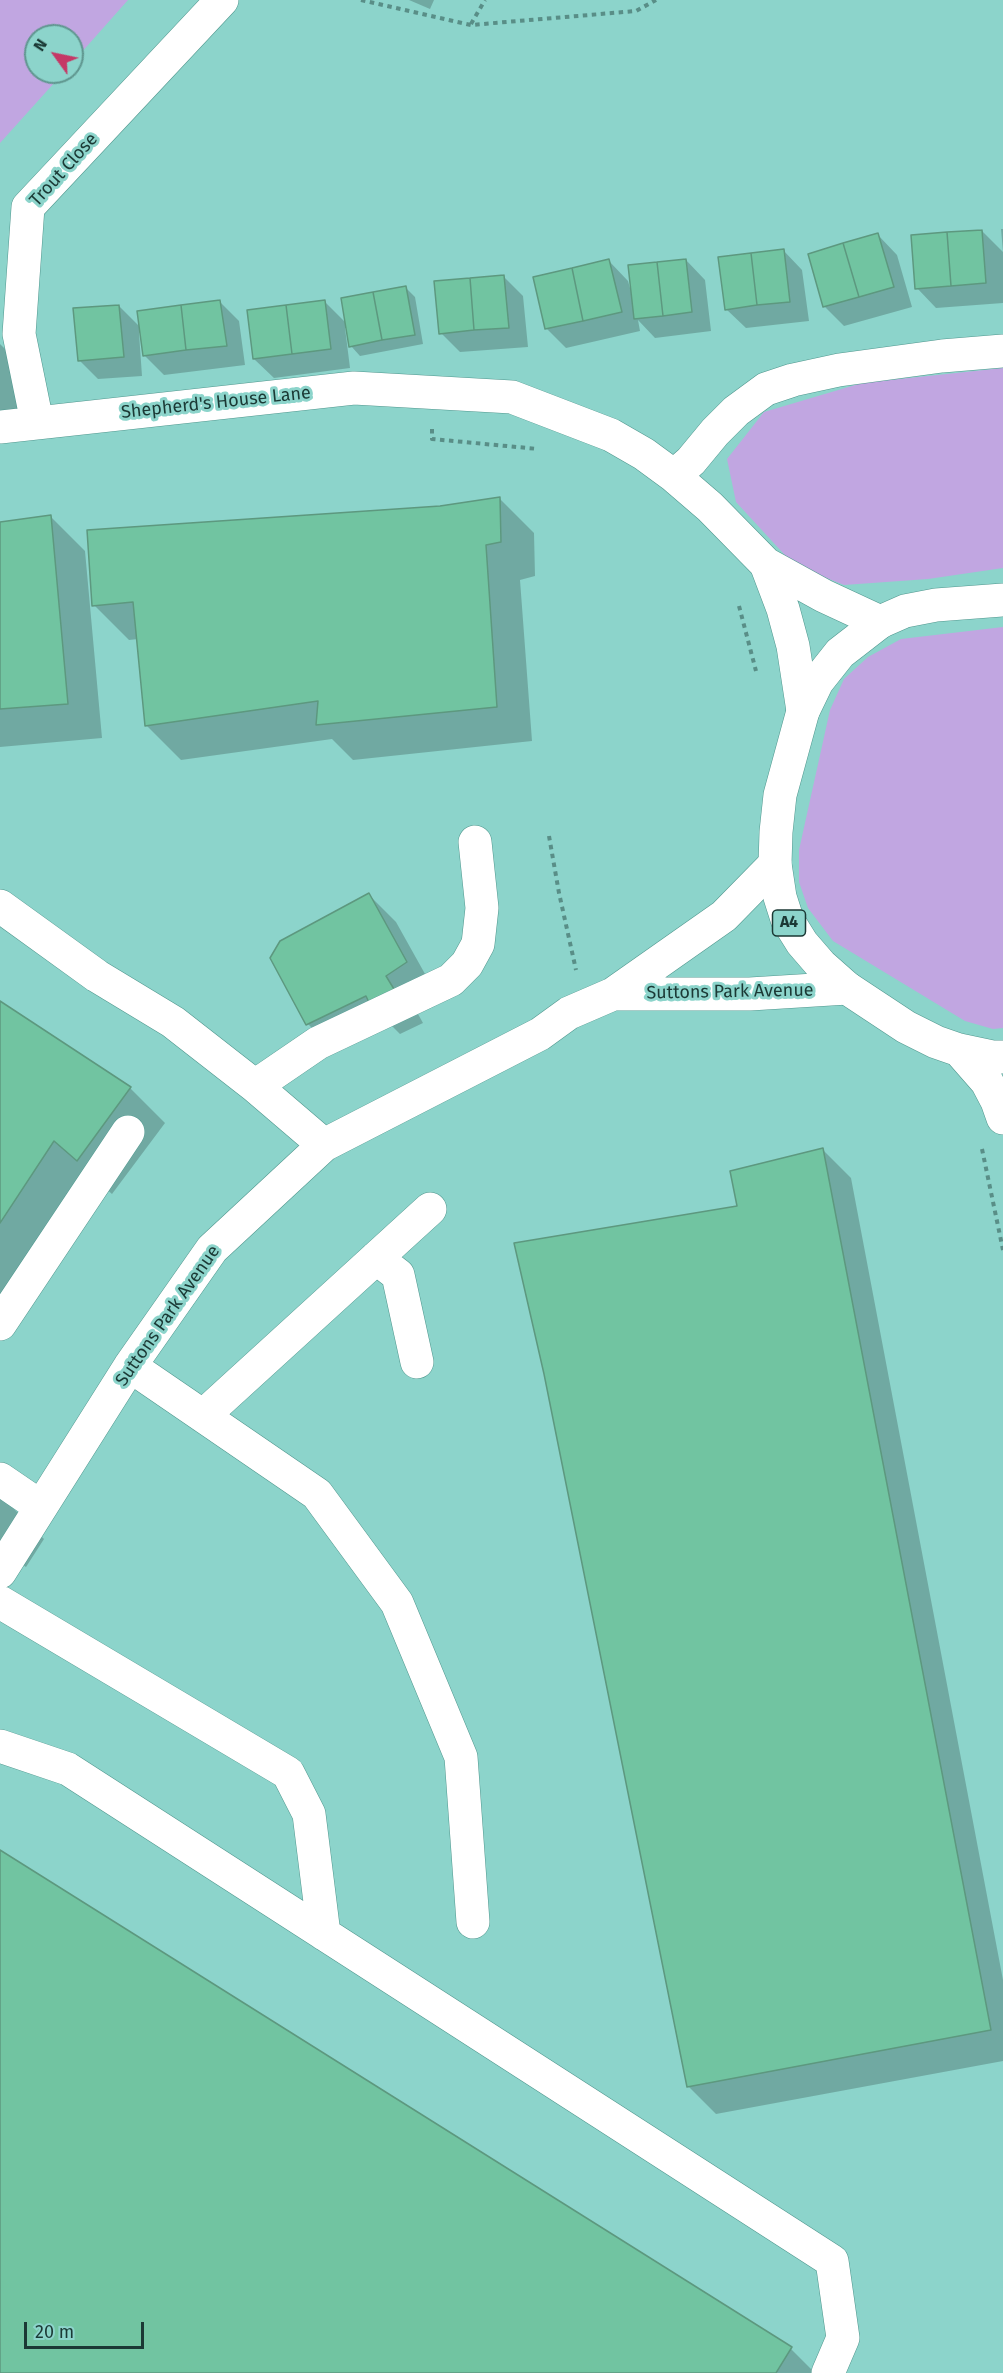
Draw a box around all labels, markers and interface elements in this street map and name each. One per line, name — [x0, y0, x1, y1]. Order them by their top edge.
north arrow — [24, 24, 84, 84]
text: N — [29, 35, 51, 55]
street label: Trout Close — [25, 129, 103, 211]
street label: Shepherd's House Lane — [120, 382, 312, 424]
road number: A4 — [772, 910, 806, 936]
street label: Suttons Park Avenue — [646, 980, 814, 1004]
street label: Suttons Park Avenue — [111, 1241, 225, 1391]
scale bar — [27, 2310, 147, 2348]
text: 20 m — [35, 2321, 74, 2343]

